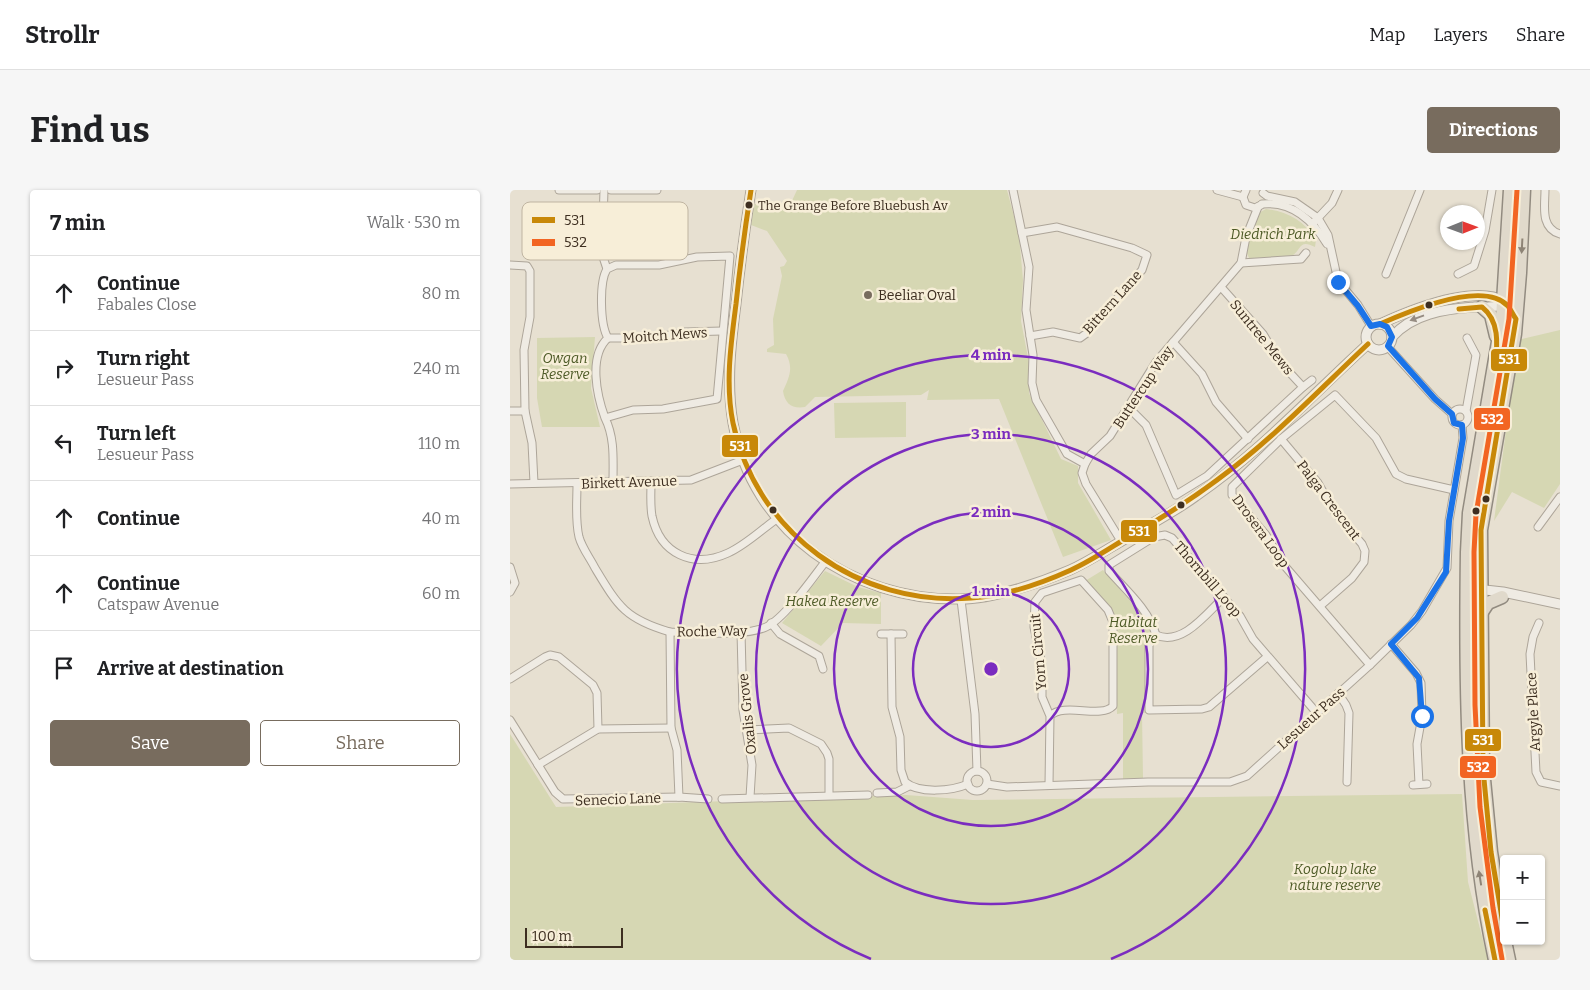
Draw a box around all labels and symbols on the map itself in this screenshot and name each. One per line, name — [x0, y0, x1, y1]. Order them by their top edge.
place label: The Grange Before Bluebush Av — [758, 198, 948, 213]
marker: The Grange Before Bluebush Av — [744, 200, 754, 210]
legend — [522, 202, 688, 260]
north arrow — [1440, 205, 1485, 250]
text: 531 — [564, 212, 585, 229]
park label: Diedrich Park — [1230, 226, 1316, 243]
text: 532 — [564, 234, 587, 251]
one-way arrow — [1517, 238, 1525, 254]
street label: Bittern Lane — [1079, 267, 1145, 338]
route end — [1327, 271, 1350, 294]
place label: Beeliar Oval — [878, 287, 956, 304]
marker: Beeliar Oval — [862, 289, 874, 301]
street label: Suntree Mews — [1226, 296, 1297, 378]
unlabelled marker — [1424, 300, 1434, 310]
one-way arrow — [1409, 315, 1424, 323]
street label: Moitch Mews — [622, 324, 708, 347]
street label: Buttercup Way — [1110, 342, 1177, 432]
text: 4 min — [971, 346, 1012, 364]
line badge: 531 — [1490, 348, 1528, 372]
park label: Owgan Reserve — [540, 350, 590, 383]
text: 531 — [1498, 351, 1520, 368]
line badge: 532 — [1473, 407, 1511, 431]
text: 532 — [1480, 411, 1504, 428]
text: 3 min — [971, 425, 1011, 443]
line badge: 531 — [721, 434, 759, 458]
text: 531 — [729, 438, 751, 455]
street label: Palga Crescent — [1293, 457, 1364, 543]
street label: Birkett Avenue — [581, 472, 677, 493]
street label: Drosera Loop — [1228, 491, 1293, 571]
unlabelled marker — [1481, 494, 1491, 504]
unlabelled marker — [1176, 500, 1186, 510]
text: 2 min — [971, 503, 1011, 521]
unlabelled marker — [768, 505, 778, 515]
unlabelled marker — [1471, 506, 1481, 516]
line badge: 531 — [1120, 519, 1158, 543]
text: 531 — [1128, 523, 1150, 540]
street label: Thornbill Loop — [1170, 538, 1245, 621]
text: 1 min — [972, 582, 1010, 600]
park label: Hakea Reserve — [786, 593, 878, 610]
street label: Yorn Circuit — [1027, 613, 1050, 691]
park label: Habitat Reserve — [1108, 614, 1158, 647]
street label: Roche Way — [676, 622, 748, 641]
centre of rings — [982, 660, 1000, 678]
street label: Oxalis Grove — [735, 672, 760, 755]
street label: Argyle Place — [1523, 672, 1544, 752]
street label: Lesueur Pass — [1274, 684, 1349, 753]
route start — [1411, 705, 1434, 728]
line badge: 531 — [1464, 728, 1502, 752]
text: 531 — [1472, 732, 1494, 749]
line badge: 532 — [1459, 755, 1497, 779]
text: 532 — [1466, 759, 1490, 776]
street label: Senecio Lane — [575, 790, 661, 809]
park label: Kogolup lake nature reserve — [1289, 861, 1381, 894]
one-way arrow — [1475, 869, 1483, 885]
scale bar — [525, 925, 622, 948]

